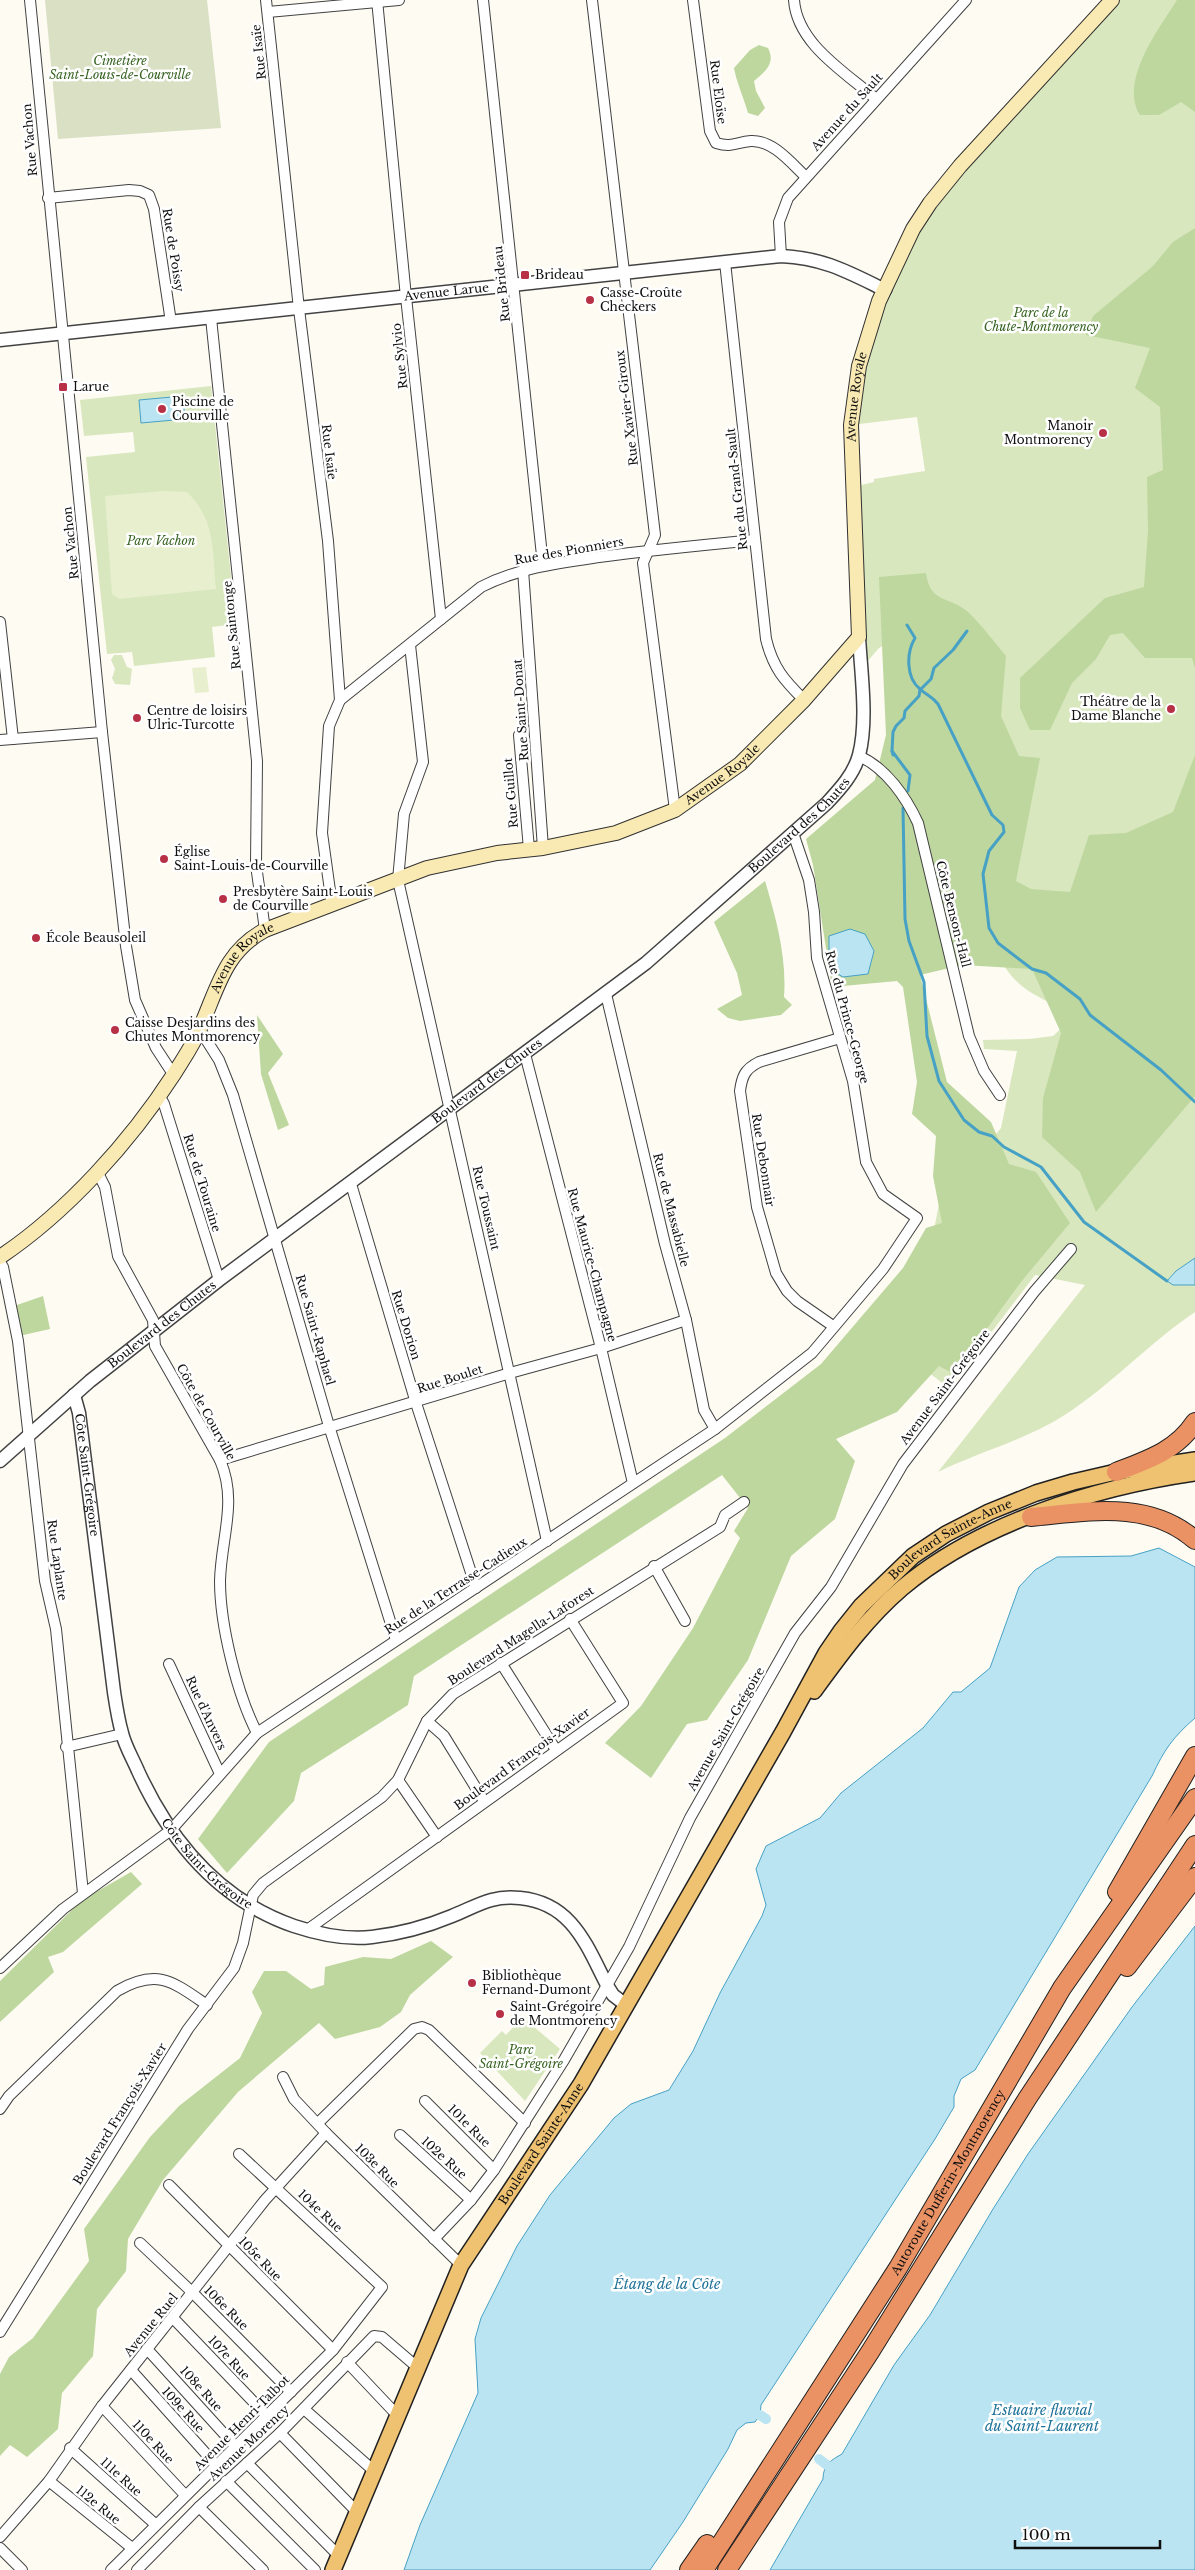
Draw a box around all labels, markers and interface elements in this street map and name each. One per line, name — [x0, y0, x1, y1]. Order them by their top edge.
street label: Rue Isaïe — [248, 23, 269, 81]
park label: Cimetière Saint-Louis-de-Courville — [49, 53, 191, 82]
street label: Rue Eloïse — [707, 59, 730, 125]
street label: Avenue du Sault — [807, 69, 886, 154]
street label: Rue Vachon — [19, 103, 40, 177]
street label: Rue de Poissy — [159, 207, 188, 293]
street label: Rue Brideau — [490, 245, 513, 323]
place label: Brideau — [535, 267, 584, 282]
marker: Brideau — [519, 269, 531, 281]
street label: Avenue Larue — [402, 279, 490, 304]
place label: Casse-Croûte Checkers — [600, 285, 682, 314]
marker: Casse-Croûte Checkers — [584, 294, 596, 306]
park label: Parc de la Chute-Montmorency — [984, 305, 1099, 334]
street label: Rue Sylvio — [389, 322, 410, 390]
street label: Rue Xavier-Giroux — [612, 349, 641, 467]
street label: Avenue Royale — [843, 350, 870, 444]
place label: Larue — [73, 379, 109, 394]
marker: Larue — [57, 381, 69, 393]
place label: Piscine de Courville — [172, 394, 234, 423]
marker: Piscine de Courville — [156, 403, 168, 415]
place label: Manoir Montmorency — [1004, 418, 1093, 447]
street label: Rue Isaïe — [319, 423, 340, 481]
street label: Rue du Grand-Sault — [723, 427, 750, 551]
marker: Manoir Montmorency — [1097, 427, 1109, 439]
street label: Rue Vachon — [59, 506, 82, 580]
park label: Parc Vachon — [126, 533, 196, 548]
street label: Rue des Pionniers — [513, 534, 625, 567]
street label: Rue Saintonge — [219, 580, 244, 670]
street label: Rue Saint-Donat — [509, 658, 532, 762]
place label: Théâtre de la Dame Blanche — [1071, 694, 1161, 723]
place label: Centre de loisirs Ulric-Turcotte — [147, 703, 247, 732]
marker: Théâtre de la Dame Blanche — [1165, 703, 1177, 715]
marker: Centre de loisirs Ulric-Turcotte — [131, 712, 143, 724]
street label: Avenue Royale — [681, 740, 763, 808]
street label: Rue Guillot — [500, 757, 521, 829]
street label: Boulevard des Chutes — [745, 775, 853, 876]
place label: Église Saint-Louis-de-Courville — [174, 843, 328, 873]
marker: Église Saint-Louis-de-Courville — [158, 853, 170, 865]
street label: Côte Benson-Hall — [933, 859, 974, 969]
place label: Presbytère Saint-Louis de Courville — [233, 884, 373, 913]
marker: Presbytère Saint-Louis de Courville — [217, 893, 229, 905]
street label: Avenue Royale — [207, 919, 276, 996]
place label: École Beausoleil — [46, 929, 146, 945]
marker: École Beausoleil — [30, 932, 42, 944]
street label: Rue du Prince-George — [822, 949, 873, 1085]
place label: Caisse Desjardins des Chutes Montmorency — [125, 1015, 261, 1044]
marker: Caisse Desjardins des Chutes Montmorency — [109, 1024, 121, 1036]
street label: Boulevard des Chutes — [429, 1035, 545, 1126]
street label: Rue Debonnair — [749, 1112, 778, 1208]
street label: Rue de Touraine — [180, 1132, 225, 1234]
street label: Rue de Massabielle — [650, 1151, 693, 1269]
street label: Rue Toussaint — [469, 1164, 504, 1252]
street label: Rue Maurice-Champagne — [565, 1186, 620, 1344]
street label: Rue Saint-Raphael — [292, 1273, 338, 1387]
street label: Boulevard des Chutes — [105, 1277, 219, 1371]
street label: Rue Dorion — [389, 1288, 424, 1362]
street label: Avenue Saint-Grégoire — [896, 1326, 993, 1448]
street label: Côte de Courville — [174, 1361, 239, 1463]
street label: Rue Boulet — [415, 1361, 485, 1396]
street label: Côte Saint-Grégoire — [72, 1412, 102, 1537]
street label: Boulevard Sainte-Anne — [885, 1496, 1014, 1583]
street label: Rue Laplante — [44, 1518, 71, 1601]
street label: Rue de la Terrasse-Cadieux — [382, 1533, 530, 1637]
street label: Boulevard Magella-Laforest — [445, 1583, 597, 1688]
street label: Avenue Saint-Grégoire — [683, 1664, 767, 1794]
street label: Rue d'Anvers — [183, 1673, 230, 1752]
street label: Boulevard François-Xavier — [451, 1704, 593, 1813]
street label: Côte Saint-Grégoire — [158, 1815, 255, 1912]
place label: Bibliothèque Fernand-Dumont — [482, 1968, 591, 1997]
marker: Bibliothèque Fernand-Dumont — [466, 1977, 478, 1989]
place label: Saint-Grégoire de Montmorency — [510, 1999, 618, 2028]
marker: Saint-Grégoire de Montmorency — [494, 2008, 506, 2020]
street label: Boulevard François-Xavier — [70, 2040, 170, 2187]
park label: Parc Saint-Grégoire — [479, 2042, 563, 2071]
street label: Boulevard Sainte-Anne — [495, 2080, 587, 2207]
street label: Autoroute Dufferin-Montmorency — [887, 2086, 1008, 2279]
street label: 101e Rue — [445, 2101, 494, 2150]
street label: 102e Rue — [419, 2133, 470, 2182]
street label: 103e Rue — [352, 2141, 403, 2191]
street label: 104e Rue — [295, 2186, 346, 2235]
street label: 105e Rue — [236, 2234, 285, 2284]
water label: Étang de la Côte — [613, 2275, 721, 2293]
street label: 106e Rue — [201, 2282, 252, 2333]
street label: Avenue Ruel — [120, 2290, 181, 2360]
street label: 107e Rue — [205, 2333, 254, 2383]
street label: 108e Rue — [177, 2363, 226, 2415]
street label: Avenue Henri-Talbot — [190, 2372, 293, 2474]
street label: 109e Rue — [159, 2384, 208, 2436]
street label: Avenue Morency — [205, 2401, 292, 2484]
water label: Estuaire fluvial du Saint-Laurent — [985, 2401, 1100, 2435]
street label: 110e Rue — [129, 2417, 177, 2467]
street label: 111e Rue — [97, 2454, 145, 2499]
street label: 112e Rue — [73, 2482, 124, 2527]
scale bar — [1015, 2518, 1160, 2550]
text: 100 m — [1022, 2525, 1071, 2544]

